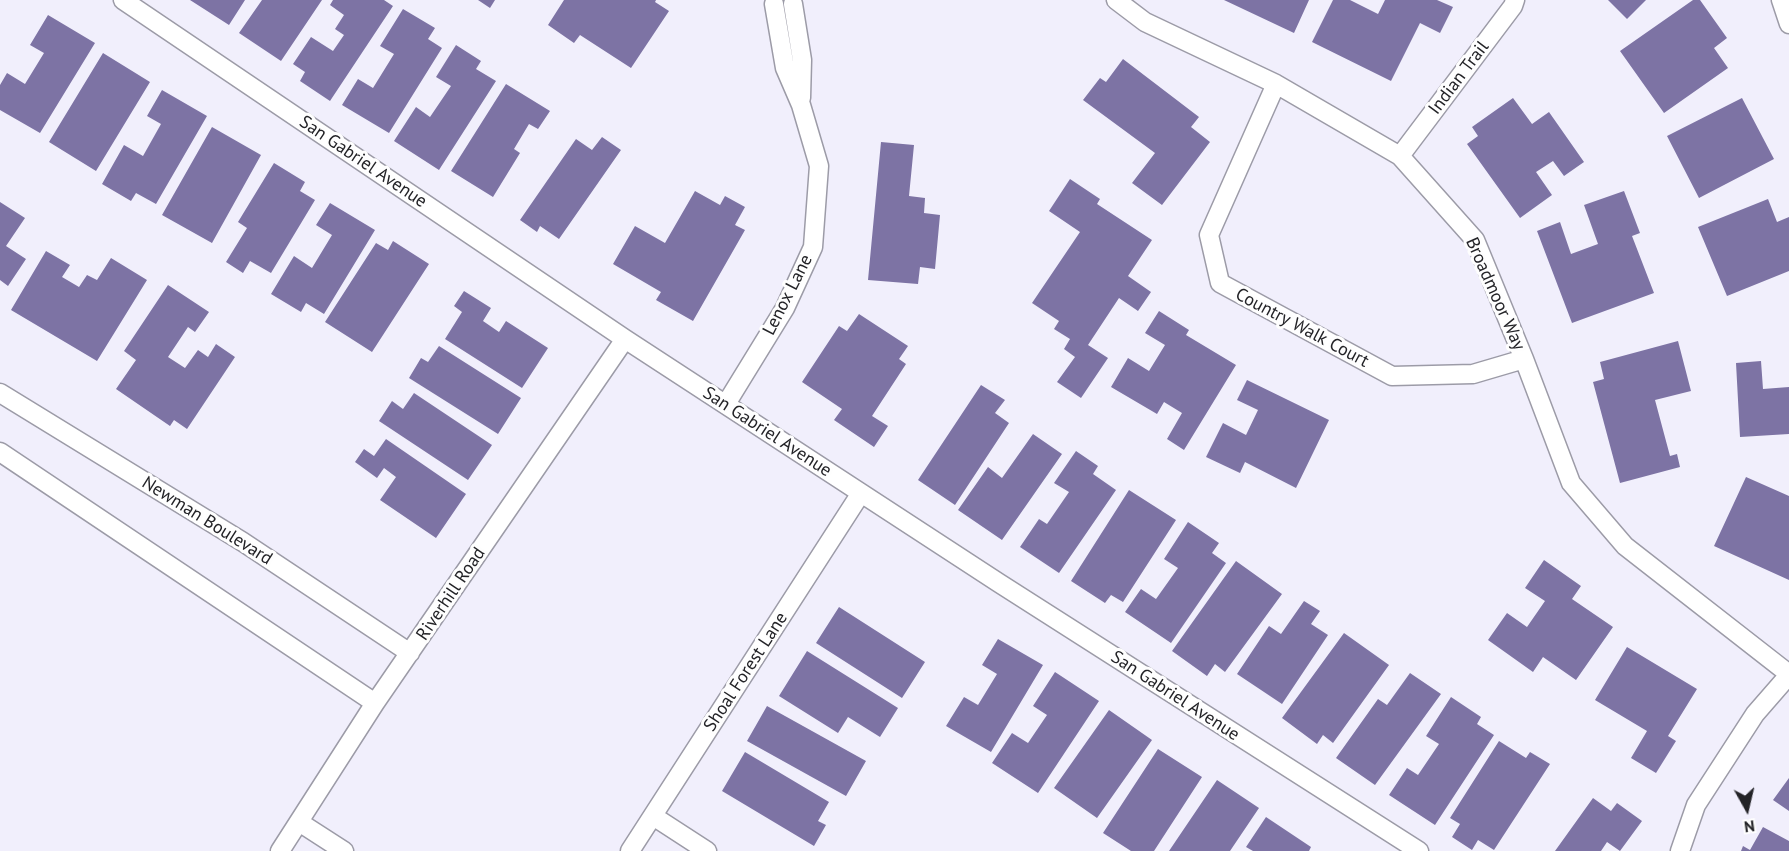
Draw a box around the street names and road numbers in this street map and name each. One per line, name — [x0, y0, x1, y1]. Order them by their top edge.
street label: Indian Trail — [1424, 37, 1494, 119]
street label: San Gabriel Avenue — [295, 111, 431, 213]
street label: Broadmoor Way — [1460, 234, 1530, 354]
street label: Lenox Lane — [759, 251, 817, 339]
street label: Country Walk Court — [1232, 284, 1372, 372]
street label: San Gabriel Avenue — [699, 382, 835, 482]
street label: Newman Boulevard — [138, 472, 276, 570]
street label: Riverhill Road — [412, 543, 490, 645]
street label: Shoal Forest Lane — [699, 608, 793, 736]
street label: San Gabriel Avenue — [1107, 646, 1243, 746]

